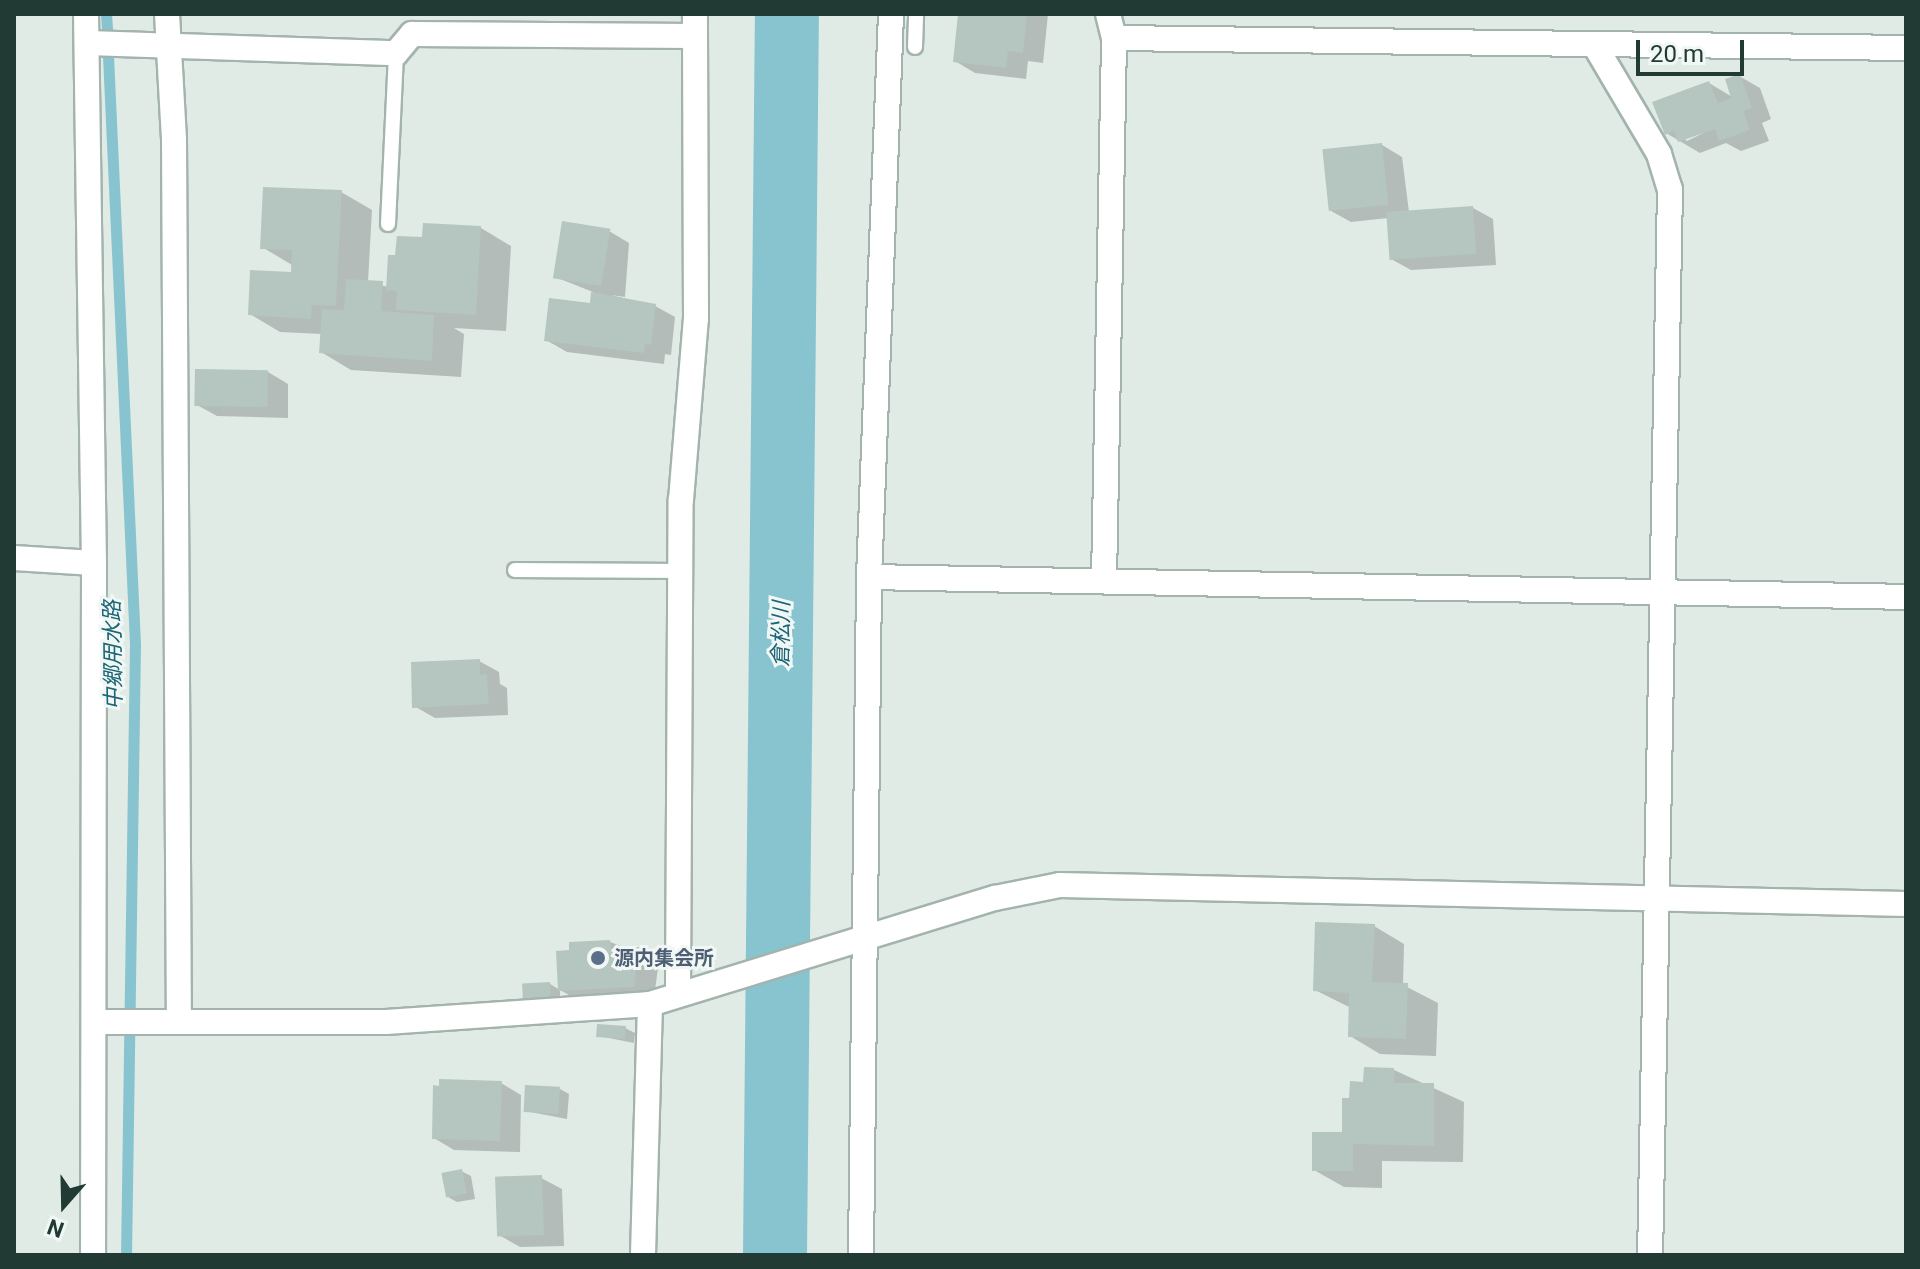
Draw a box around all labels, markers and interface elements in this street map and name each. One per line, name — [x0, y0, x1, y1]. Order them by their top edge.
scale bar — [1640, 24, 1748, 74]
text: 20 m — [1650, 40, 1704, 68]
water label: 中郷用水路 — [99, 600, 127, 710]
water label: 倉松川 — [767, 601, 795, 667]
place label: 源内集会所 — [614, 946, 714, 970]
marker: 源内集会所 — [589, 949, 607, 967]
north arrow — [24, 1165, 104, 1245]
text: N — [44, 1214, 67, 1242]

